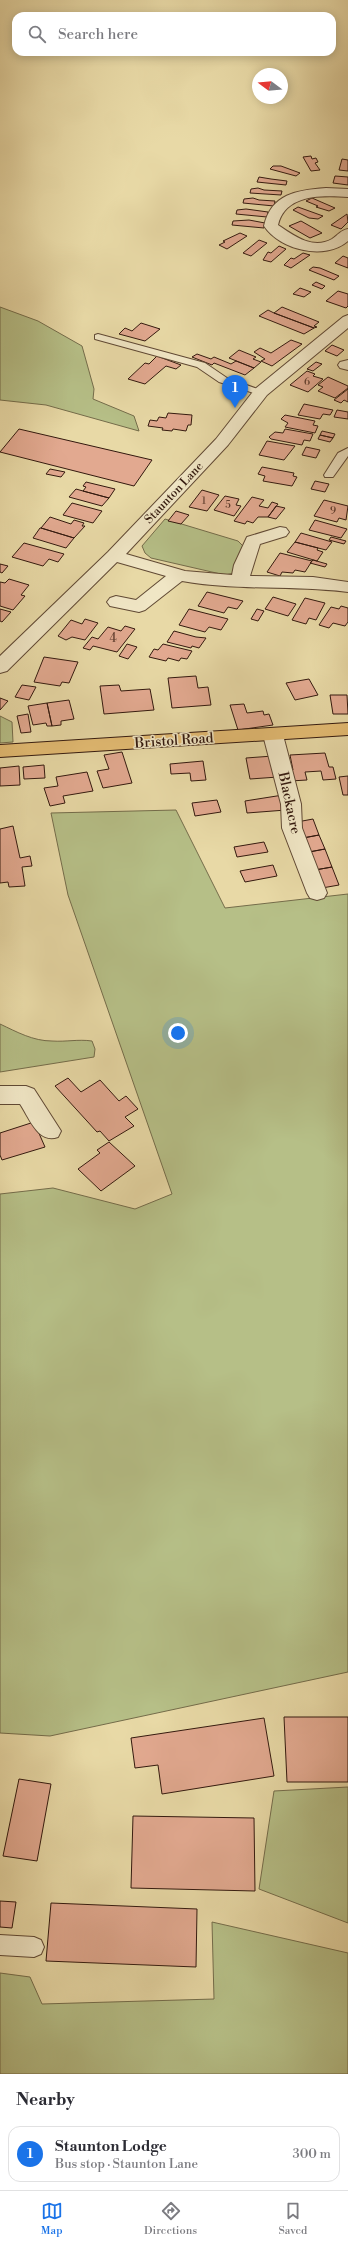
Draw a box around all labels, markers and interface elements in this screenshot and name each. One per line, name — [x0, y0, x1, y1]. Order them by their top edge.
search box — [12, 12, 336, 56]
icon: search — [26, 23, 48, 45]
text: Search here — [58, 25, 138, 44]
north arrow — [252, 68, 288, 104]
pin: 1 — [222, 375, 248, 408]
house number: 6 — [304, 376, 310, 388]
street label: Staunton Lane — [142, 459, 206, 527]
house number: 1 — [202, 495, 207, 507]
house number: 5 — [225, 499, 231, 511]
house number: 9 — [330, 505, 336, 517]
house number: 4 — [109, 631, 117, 646]
street label: Bristol Road — [133, 729, 214, 753]
street label: Blackacre — [273, 769, 304, 836]
your location — [168, 1023, 188, 1043]
text: Nearby — [16, 2089, 75, 2111]
text: Staunton Lodge — [55, 2137, 167, 2156]
text: 1 — [27, 2146, 33, 2162]
text: 300 m — [293, 2146, 331, 2162]
text: Bus stop · Staunton Lane — [55, 2156, 198, 2172]
tab: Map — [41, 2200, 63, 2238]
tab: Directions — [144, 2200, 197, 2238]
tab: Saved — [278, 2200, 307, 2238]

